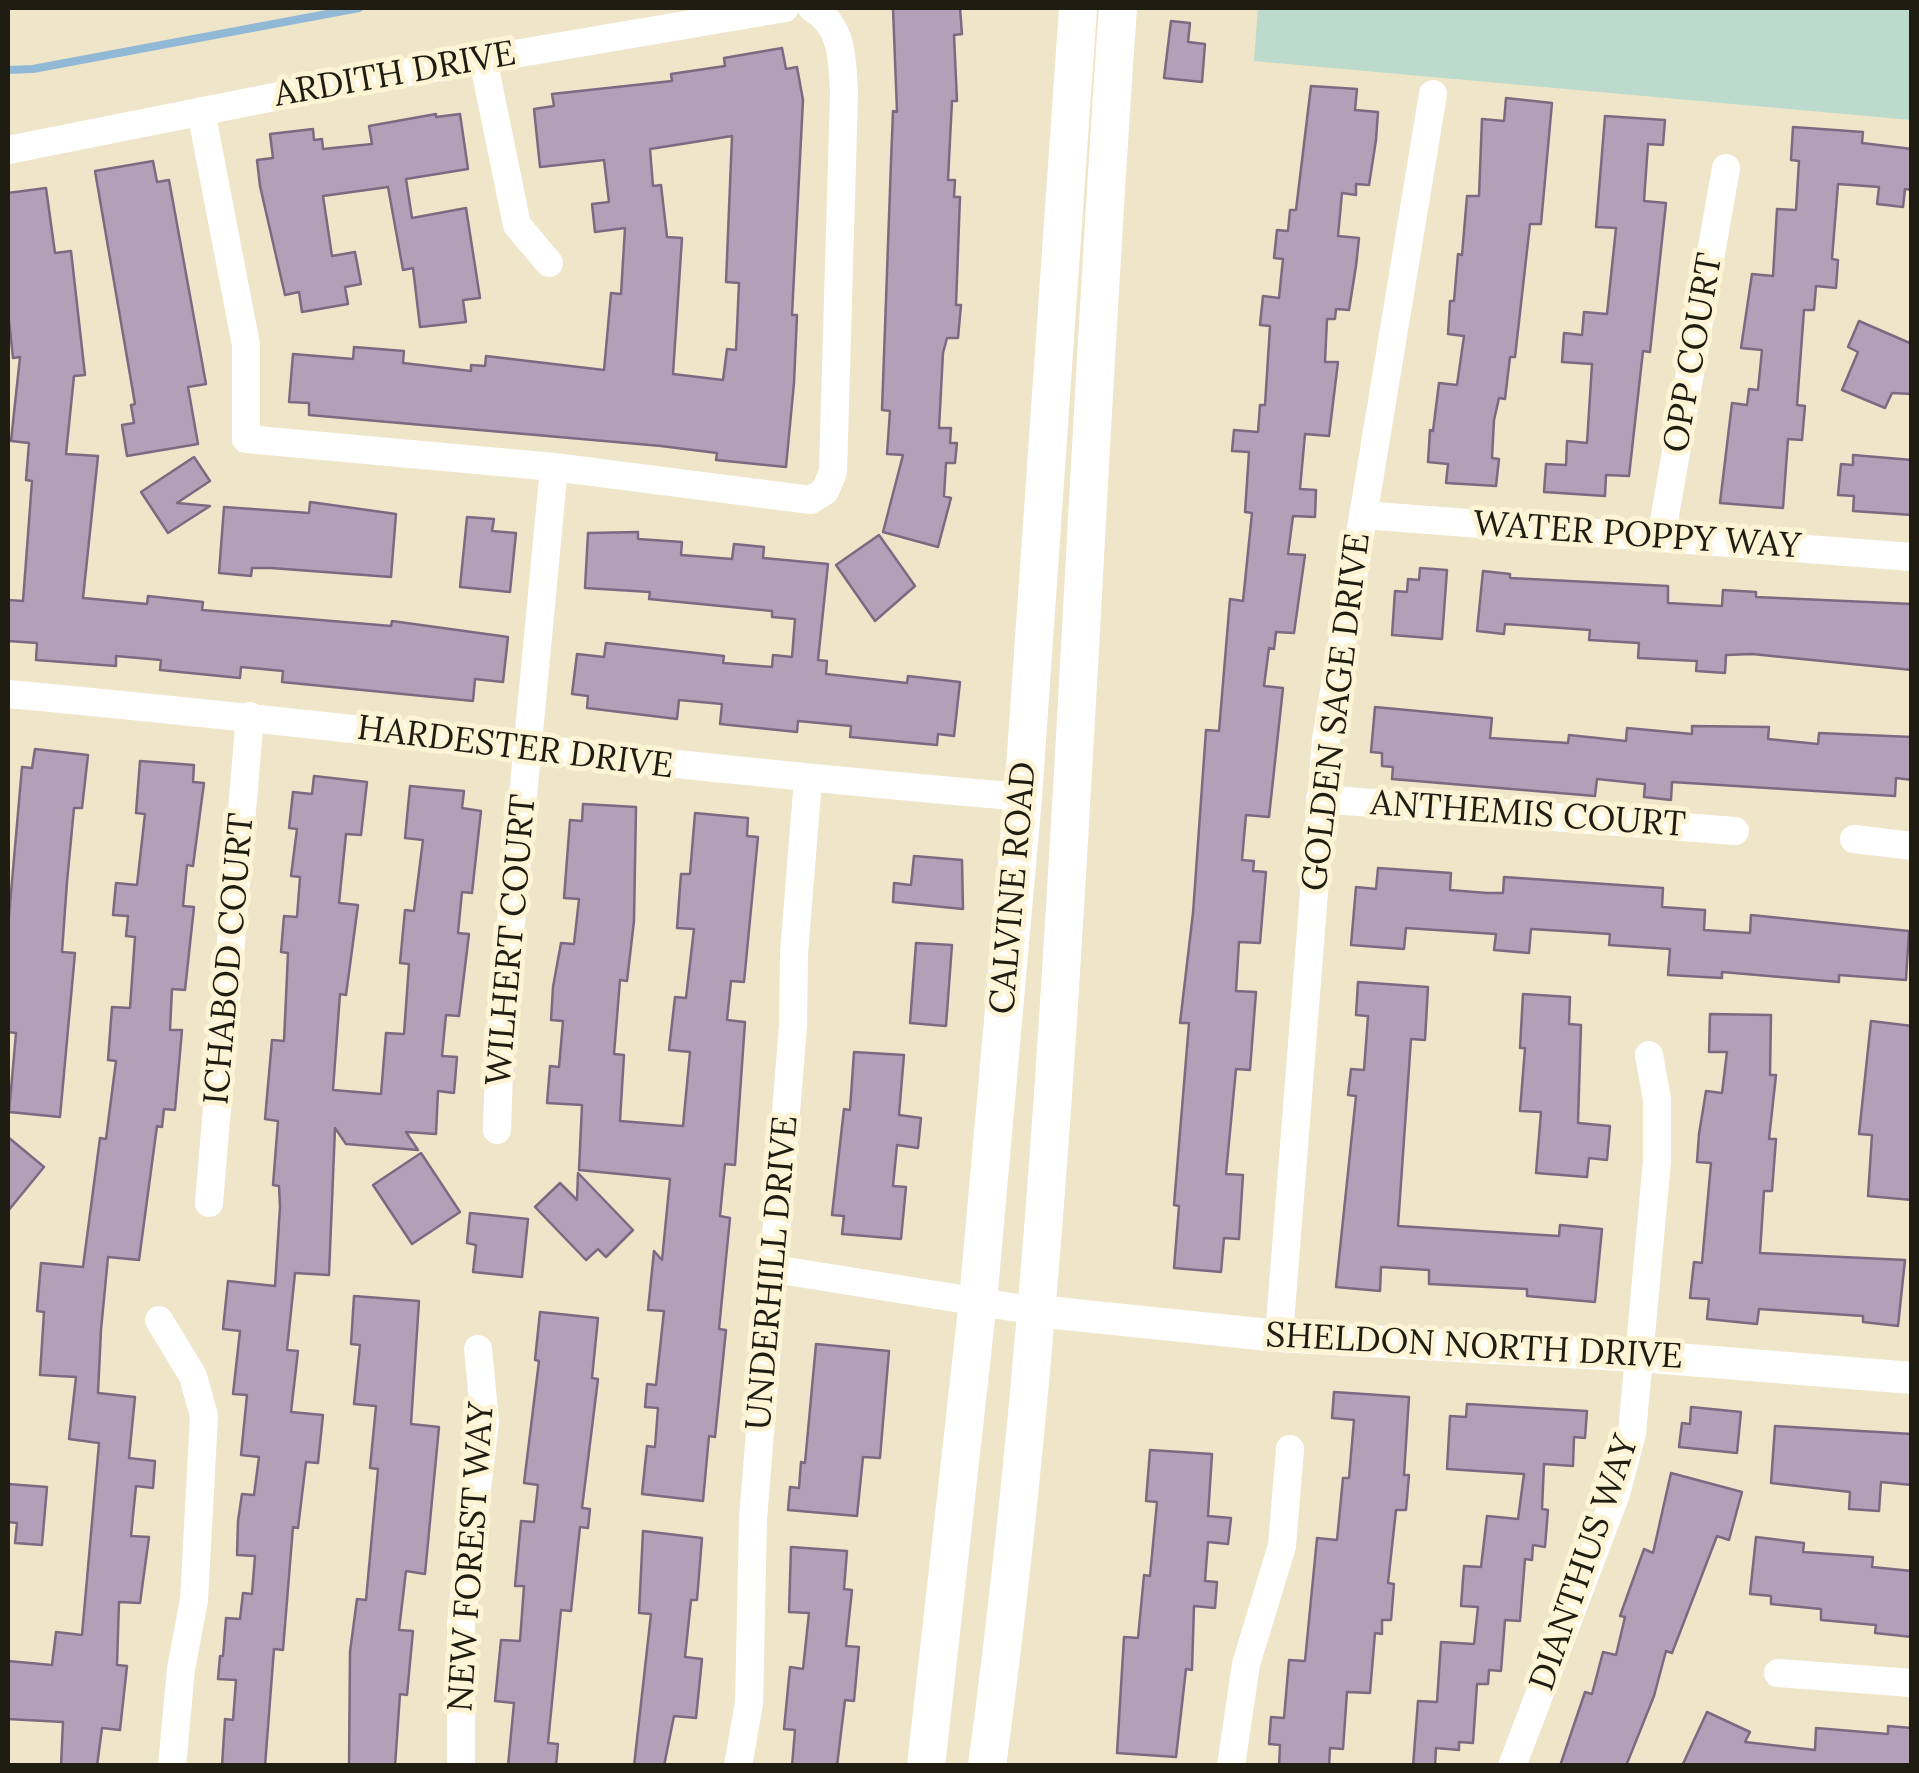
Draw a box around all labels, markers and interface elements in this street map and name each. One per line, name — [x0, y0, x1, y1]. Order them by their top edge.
street label: ARDITH DRIVE — [271, 33, 519, 117]
street label: OPP COURT — [1656, 250, 1732, 456]
street label: WATER POPPY WAY — [1472, 504, 1802, 568]
street label: GOLDEN SAGE DRIVE — [1294, 531, 1380, 893]
street label: HARDESTER DRIVE — [355, 708, 675, 788]
street label: CALVINE ROAD — [982, 760, 1046, 1016]
street label: ANTHEMIS COURT — [1369, 783, 1687, 847]
street label: WILHERT COURT — [478, 793, 546, 1087]
street label: ICHABOD COURT — [196, 812, 264, 1106]
street label: UNDERHILL DRIVE — [738, 1114, 808, 1432]
street label: SHELDON NORTH DRIVE — [1264, 1315, 1684, 1379]
street label: NEW FOREST WAY — [440, 1401, 504, 1713]
street label: DIANTHUS WAY — [1522, 1430, 1648, 1696]

